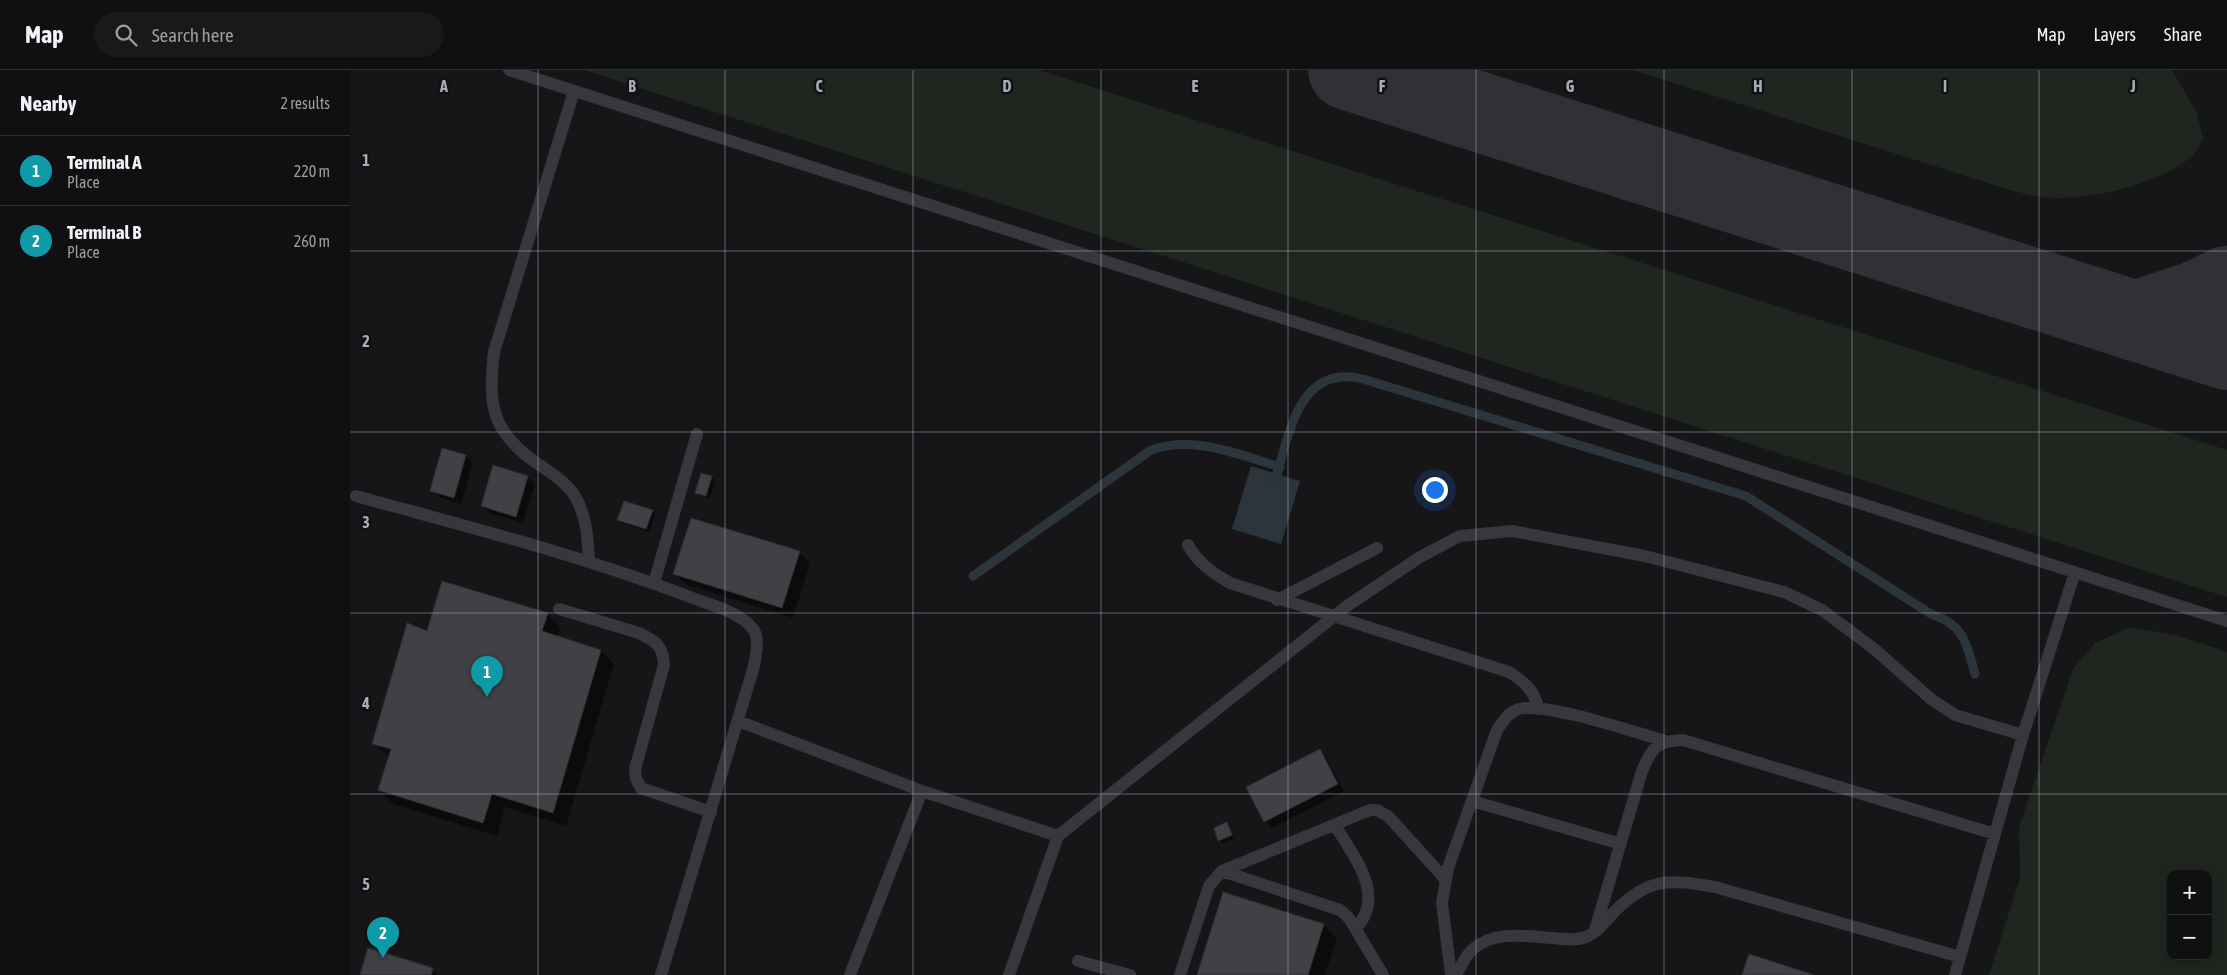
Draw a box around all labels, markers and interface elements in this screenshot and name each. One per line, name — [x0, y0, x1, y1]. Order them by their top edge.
search box — [94, 12, 444, 57]
text: Map — [25, 21, 64, 48]
icon: search — [112, 21, 140, 49]
text: Search here — [152, 24, 234, 46]
text: Map — [2036, 24, 2065, 45]
text: Layers — [2093, 24, 2136, 45]
text: Share — [2164, 24, 2202, 45]
text: A — [439, 77, 448, 95]
text: B — [628, 77, 636, 95]
text: C — [815, 77, 823, 95]
text: D — [1003, 77, 1012, 95]
text: E — [1192, 77, 1199, 95]
text: F — [1379, 77, 1386, 95]
text: G — [1566, 77, 1575, 95]
text: H — [1753, 77, 1763, 95]
text: I — [1943, 77, 1947, 95]
text: J — [2129, 77, 2136, 95]
text: Nearby — [20, 91, 76, 115]
text: 2 results — [280, 94, 330, 112]
text: Terminal A — [67, 151, 141, 173]
text: 1 — [362, 151, 370, 169]
text: 1 — [32, 162, 40, 180]
text: 220 m — [294, 162, 330, 180]
text: Place — [67, 173, 100, 191]
text: Terminal B — [67, 221, 141, 243]
text: 2 — [32, 232, 40, 250]
text: 260 m — [294, 232, 330, 250]
text: Place — [67, 243, 100, 261]
text: 2 — [362, 332, 370, 350]
your location — [1422, 477, 1448, 503]
text: 3 — [362, 513, 370, 531]
pin: 1 — [471, 656, 503, 697]
text: 4 — [361, 694, 370, 712]
map controls — [2167, 870, 2212, 960]
button: + — [2167, 870, 2212, 915]
text: 5 — [362, 875, 370, 893]
button: − — [2167, 915, 2212, 960]
pin: 2 — [367, 917, 399, 958]

